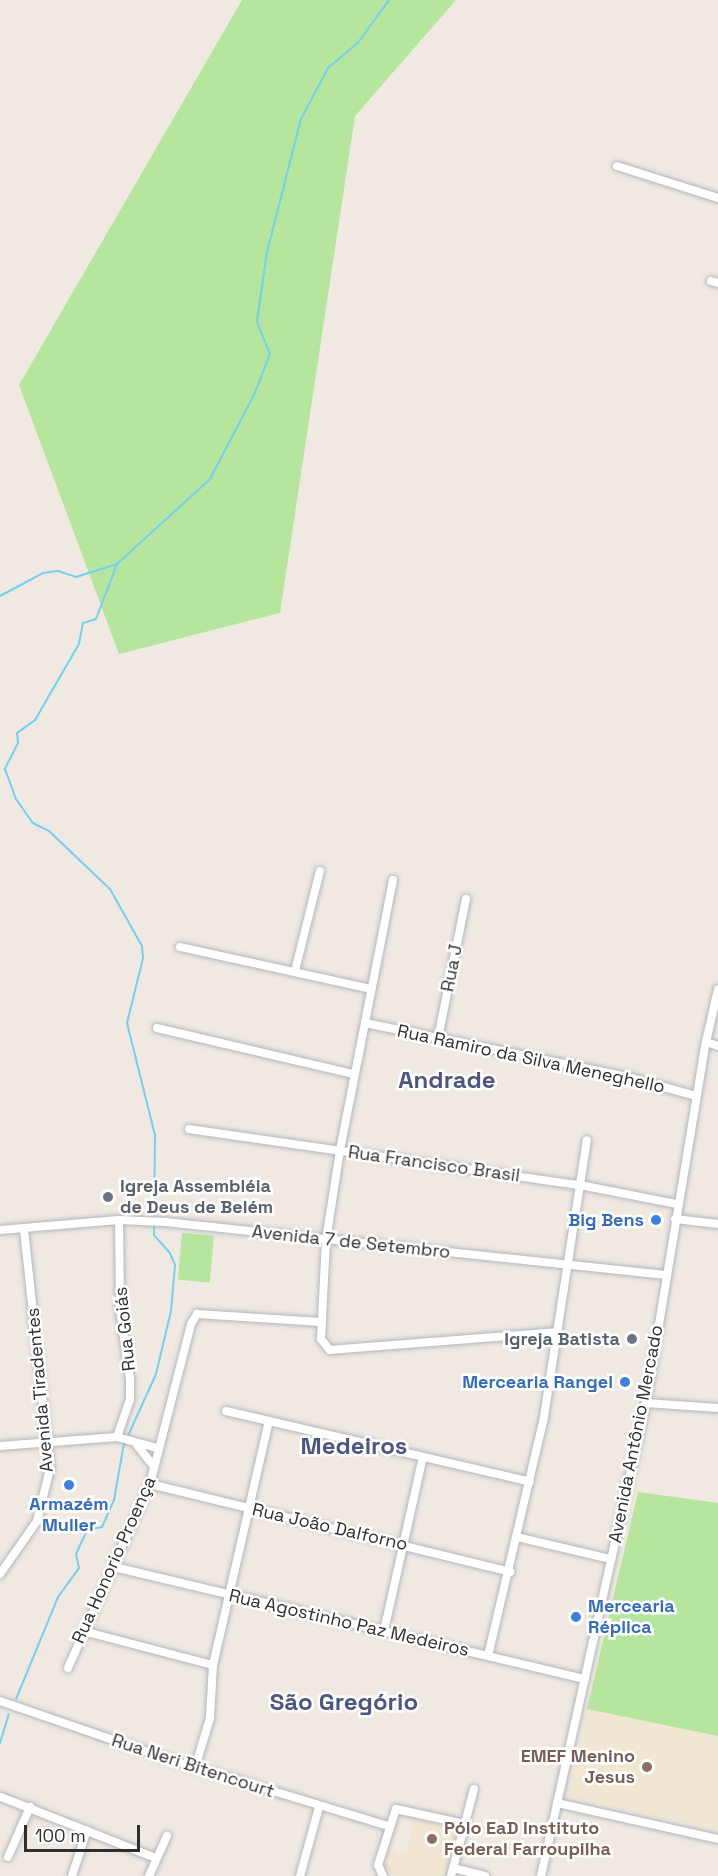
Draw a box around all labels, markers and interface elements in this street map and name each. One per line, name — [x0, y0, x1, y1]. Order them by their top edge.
street label: Rua J — [437, 942, 467, 994]
street label: Rua Ramiro da Silva Meneghello — [395, 1020, 667, 1098]
district label: Andrade — [398, 1066, 496, 1094]
street label: Rua Francisco Brasil — [347, 1141, 521, 1187]
place label: Igreja Assembléia de Deus de Belém — [120, 1176, 273, 1218]
marker: Igreja Assembléia de Deus de Belém — [101, 1190, 115, 1204]
place label: Big Bens — [568, 1209, 644, 1231]
marker: Big Bens — [649, 1213, 663, 1227]
street label: Avenida 7 de Setembro — [251, 1221, 451, 1263]
street label: Rua Goiás — [110, 1286, 140, 1372]
street label: Avenida Tiradentes — [22, 1307, 58, 1473]
street label: Avenida Antônio Mercado — [604, 1323, 668, 1545]
place label: Igreja Batista — [504, 1328, 620, 1350]
marker: Igreja Batista — [625, 1332, 639, 1346]
place label: Mercearia Rangel — [462, 1371, 613, 1393]
marker: Mercearia Rangel — [618, 1375, 632, 1389]
district label: Medeiros — [301, 1432, 407, 1460]
street label: Rua Honorio Proença — [67, 1473, 161, 1647]
marker: Armazém Muller — [62, 1478, 76, 1492]
place label: Armazém Muller — [29, 1494, 109, 1537]
street label: Rua João Dalforno — [250, 1499, 410, 1555]
street label: Rua Agostinho Paz Medeiros — [227, 1585, 471, 1661]
place label: Mercearia Réplica — [588, 1596, 675, 1638]
marker: Mercearia Réplica — [569, 1610, 583, 1624]
district label: São Gregório — [270, 1688, 418, 1716]
street label: Rua Neri Bitencourt — [109, 1730, 277, 1802]
place label: EMEF Menino Jesus — [521, 1746, 635, 1788]
marker: EMEF Menino Jesus — [640, 1760, 654, 1774]
scale bar — [27, 1813, 142, 1851]
place label: Pólo EaD Instituto Federal Farroupilha — [444, 1818, 611, 1860]
text: 100 m — [35, 1824, 86, 1847]
marker: Pólo EaD Instituto Federal Farroupilha — [425, 1832, 439, 1846]

